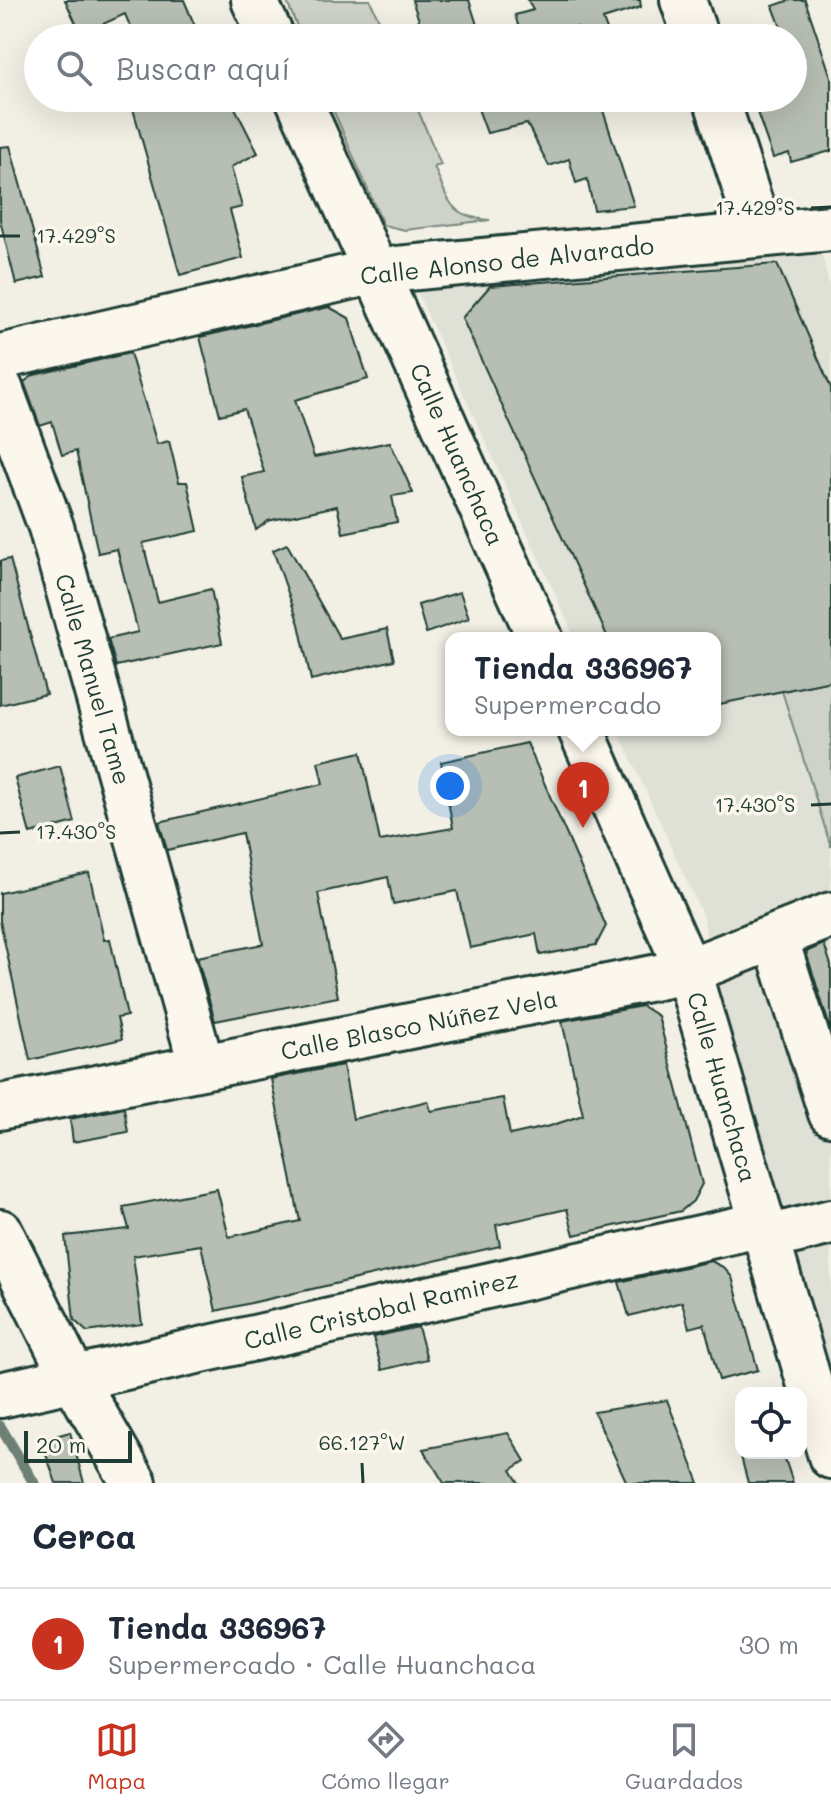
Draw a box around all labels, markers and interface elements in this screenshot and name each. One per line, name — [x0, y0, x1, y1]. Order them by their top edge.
search box — [24, 24, 807, 112]
icon: search — [52, 46, 96, 90]
text: Buscar aquí — [116, 48, 290, 88]
text: 17.429°S — [715, 194, 795, 220]
text: 17.429°S — [36, 222, 116, 248]
street label: Calle Alonso de Alvarado — [359, 229, 655, 291]
street label: Calle Huanchaca — [404, 358, 512, 550]
street label: Calle Manuel Tame — [49, 570, 139, 788]
popup — [445, 632, 721, 736]
text: Tienda 336967 — [474, 647, 692, 687]
text: Supermercado — [474, 687, 661, 721]
pin: 1 — [557, 762, 609, 828]
your location — [430, 766, 470, 806]
text: 17.430°S — [715, 791, 795, 817]
text: 17.430°S — [36, 818, 116, 844]
street label: Calle Blasco Núñez Vela — [278, 982, 560, 1066]
street label: Calle Huanchaca — [681, 988, 765, 1186]
street label: Calle Cristobal Ramirez — [241, 1262, 521, 1356]
map controls — [735, 1387, 807, 1459]
button: locate — [735, 1387, 807, 1459]
scale bar — [24, 1427, 132, 1463]
text: 66.127°W — [319, 1429, 405, 1455]
text: 20 m — [36, 1430, 86, 1459]
text: Cerca — [32, 1513, 136, 1558]
text: Tienda 336967 — [108, 1607, 326, 1647]
text: 1 — [52, 1627, 64, 1661]
text: 30 m — [739, 1627, 799, 1661]
text: Supermercado · Calle Huanchaca — [108, 1647, 537, 1681]
tab: Mapa — [88, 1718, 146, 1795]
tab: Cómo llegar — [321, 1718, 450, 1795]
tab: Guardados — [625, 1718, 743, 1795]

